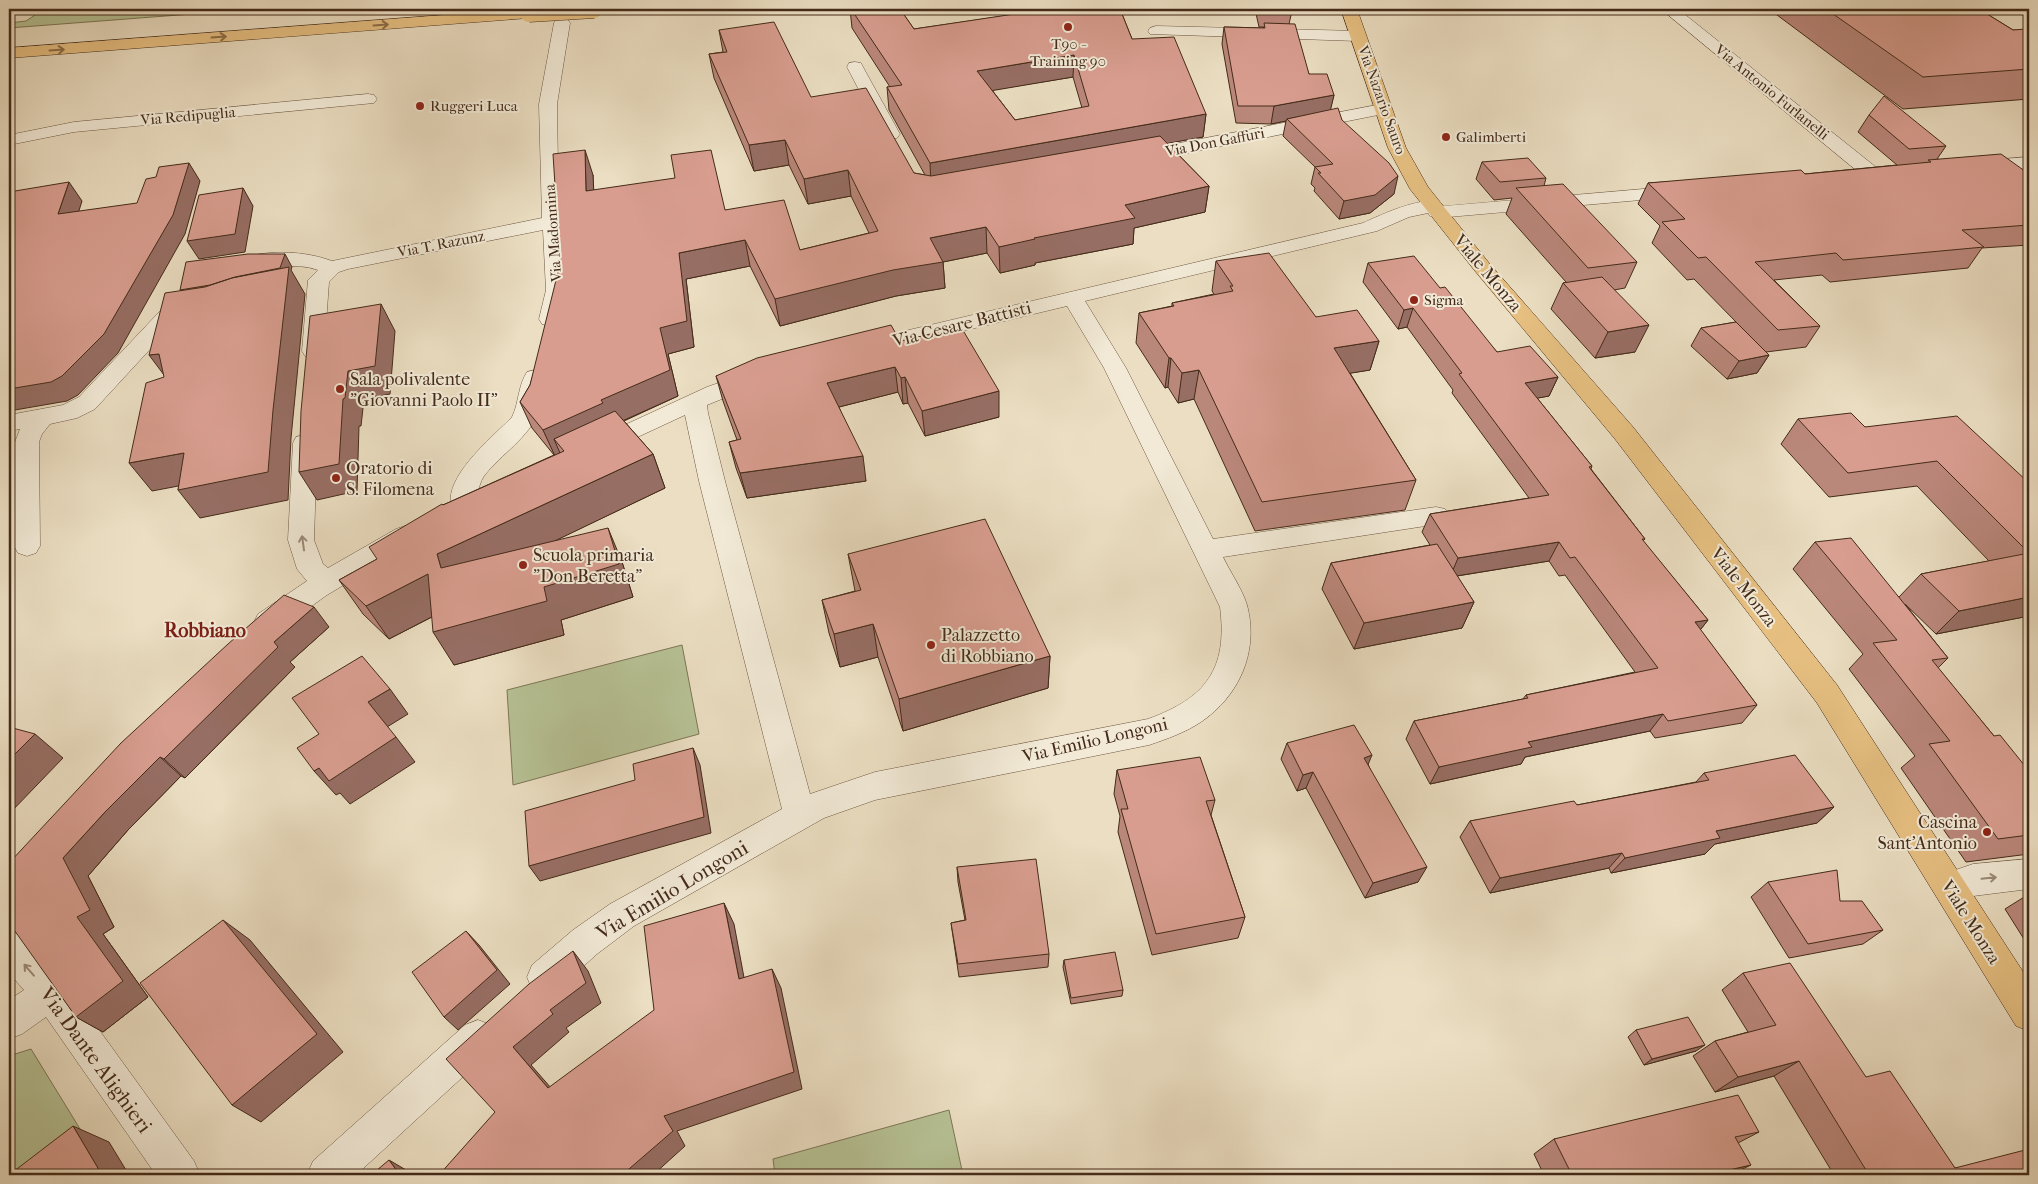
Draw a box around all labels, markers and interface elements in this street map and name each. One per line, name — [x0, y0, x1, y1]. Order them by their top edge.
one-way arrow — [373, 20, 389, 29]
marker: T90 - Training 90 — [1062, 21, 1074, 33]
one-way arrow — [211, 33, 227, 42]
place label: T90 - Training 90 — [1030, 35, 1106, 70]
street label: Via Antonio Furlanelli — [1710, 40, 1833, 144]
street label: Via Nazario Sauro — [1354, 42, 1410, 157]
one-way arrow — [49, 45, 65, 54]
place label: Ruggeri Luca — [430, 97, 519, 115]
marker: Ruggeri Luca — [414, 100, 426, 112]
street label: Via Redipuglia — [139, 103, 237, 129]
street label: Via Don Gaffuri — [1163, 123, 1267, 161]
place label: Galimberti — [1456, 128, 1527, 146]
marker: Galimberti — [1440, 131, 1452, 143]
street label: Via Madonnina — [541, 182, 565, 284]
street label: Via T. Razunz — [395, 227, 486, 261]
street label: Viale Monza — [1448, 229, 1527, 317]
place label: Sigma — [1424, 291, 1465, 309]
marker: Sigma — [1408, 294, 1420, 306]
street label: Via Cesare Battisti — [890, 297, 1034, 352]
place label: Sala polivalente "Giovanni Paolo II" — [350, 369, 498, 411]
marker: Sala polivalente "Giovanni Paolo II" — [334, 383, 346, 395]
place label: Oratorio di S. Filomena — [346, 458, 435, 500]
marker: Oratorio di S. Filomena — [330, 472, 342, 484]
one-way arrow — [297, 535, 307, 551]
street label: Viale Monza — [1706, 543, 1782, 632]
place label: Scuola primaria "Don Beretta" — [533, 545, 654, 587]
marker: Scuola primaria "Don Beretta" — [517, 559, 529, 571]
district label: Robbiano — [164, 619, 246, 642]
place label: Palazzetto di Robbiano — [941, 625, 1034, 667]
marker: Palazzetto di Robbiano — [925, 639, 937, 651]
street label: Via Emilio Longoni — [1020, 713, 1170, 768]
place label: Cascina Sant'Antonio — [1877, 812, 1978, 854]
marker: Cascina Sant'Antonio — [1981, 826, 1993, 838]
street label: Via Emilio Longoni — [591, 835, 752, 945]
one-way arrow — [1981, 873, 1997, 883]
street label: Viale Monza — [1936, 876, 2005, 969]
one-way arrow — [23, 963, 35, 976]
street label: Via Dante Alighieri — [34, 982, 157, 1138]

